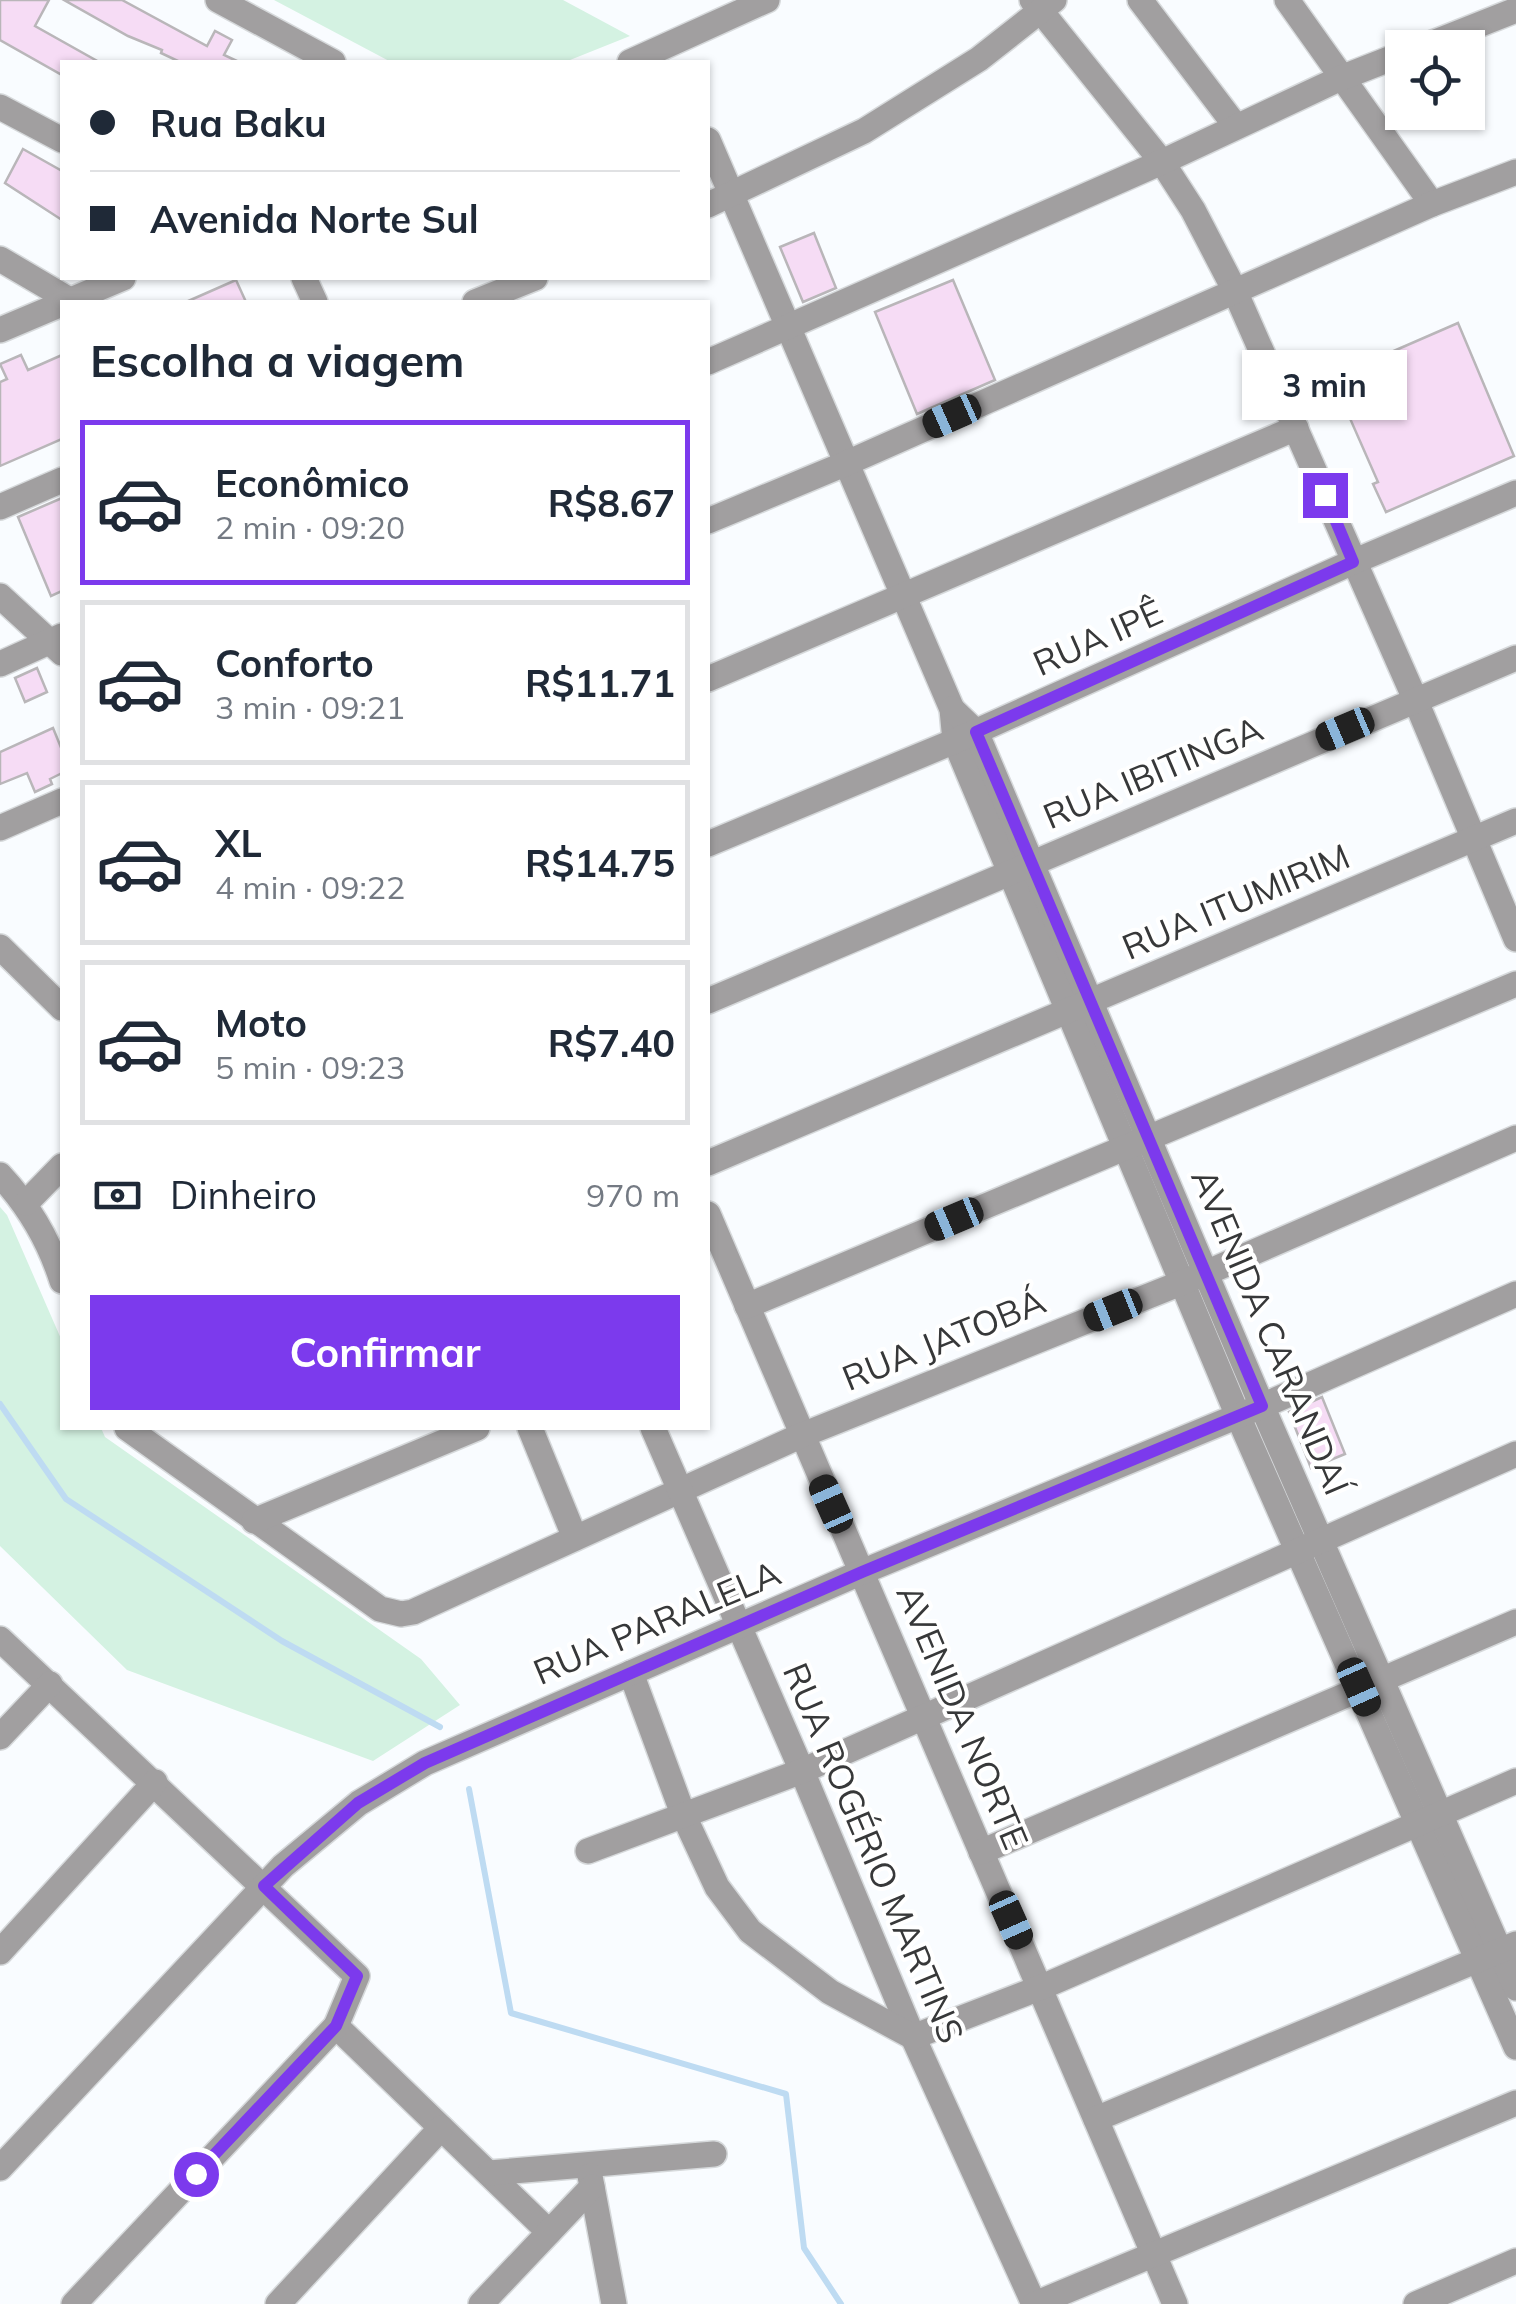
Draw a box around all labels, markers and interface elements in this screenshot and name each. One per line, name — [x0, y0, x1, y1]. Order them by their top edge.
map controls — [1385, 30, 1485, 130]
button: locate — [1385, 30, 1485, 130]
text: Rua Baku — [150, 99, 327, 147]
text: Avenida Norte Sul — [150, 195, 479, 243]
text: Escolha a viagem — [90, 332, 465, 388]
callout: 3 min — [1242, 350, 1408, 420]
text: 3 min — [1282, 365, 1367, 405]
car — [918, 390, 986, 442]
icon: car — [95, 458, 185, 548]
text: Econômico — [215, 459, 410, 507]
route end — [1303, 473, 1348, 518]
text: R$8.67 — [548, 479, 675, 527]
text: 2 min · 09:20 — [215, 507, 405, 547]
street label: RUA IPÊ — [1026, 589, 1169, 685]
icon: car — [95, 638, 185, 728]
text: Conforto — [215, 639, 374, 687]
text: R$11.71 — [525, 659, 675, 707]
text: 3 min · 09:21 — [215, 687, 405, 727]
car — [1312, 703, 1378, 755]
street label: RUA IBITINGA — [1036, 706, 1269, 838]
icon: car — [95, 818, 185, 908]
text: XL — [215, 819, 262, 867]
street label: RUA ITUMIRIM — [1115, 833, 1356, 969]
text: R$14.75 — [525, 839, 675, 887]
text: 4 min · 09:22 — [215, 867, 405, 907]
icon: car — [95, 998, 185, 1088]
text: Moto — [215, 999, 307, 1047]
text: R$7.40 — [548, 1019, 675, 1067]
text: 5 min · 09:23 — [215, 1047, 405, 1087]
street label: AVENIDA CARANDAÍ — [1182, 1162, 1360, 1503]
icon: cash — [90, 1168, 145, 1223]
text: Dinheiro — [170, 1171, 317, 1219]
text: 970 m — [586, 1175, 680, 1215]
car — [921, 1193, 987, 1245]
street label: RUA JATOBÁ — [836, 1278, 1052, 1400]
car — [1080, 1285, 1146, 1335]
button: Confirmar — [90, 1295, 680, 1410]
car — [805, 1470, 857, 1538]
street label: RUA PARALELA — [527, 1550, 787, 1694]
street label: AVENIDA NORTE — [887, 1578, 1038, 1855]
car — [1333, 1653, 1385, 1721]
street label: RUA ROGÉRIO MARTINS — [774, 1656, 974, 2049]
car — [985, 1886, 1037, 1954]
route start — [174, 2152, 219, 2197]

